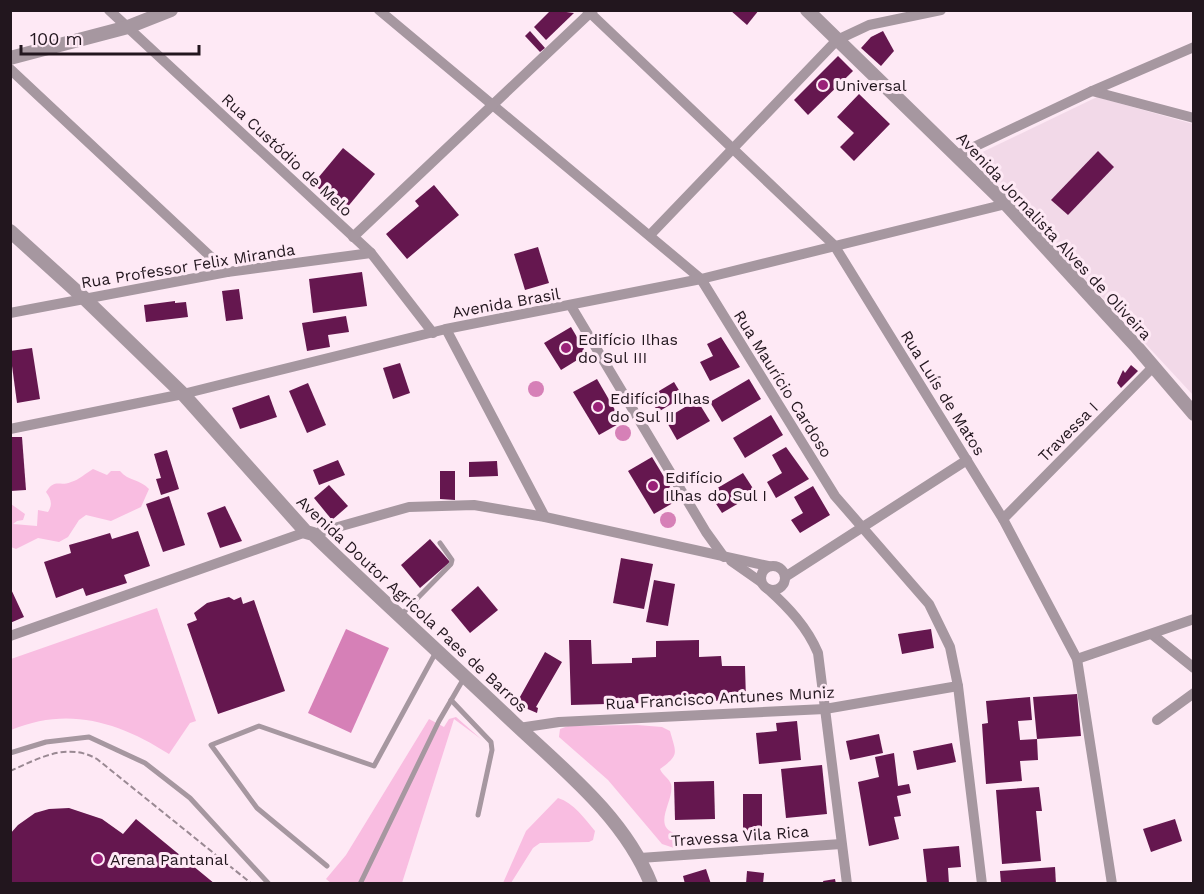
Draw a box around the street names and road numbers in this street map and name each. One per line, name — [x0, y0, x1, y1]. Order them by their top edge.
street label: Rua Custódio de Melo — [218, 90, 356, 220]
street label: Avenida Jornalista Alves de Oliveira — [953, 128, 1155, 344]
street label: Rua Professor Felix Miranda — [80, 240, 296, 292]
street label: Avenida Brasil — [451, 284, 562, 322]
street label: Rua Maurício Cardoso — [730, 307, 836, 461]
street label: Rua Luís de Matos — [897, 327, 989, 459]
street label: Travessa I — [1034, 398, 1102, 466]
street label: Avenida Doutor Agrícola Paes de Barros — [293, 492, 531, 716]
street label: Rua Francisco Antunes Muniz — [605, 682, 835, 714]
street label: Travessa Vila Rica — [670, 822, 810, 850]

